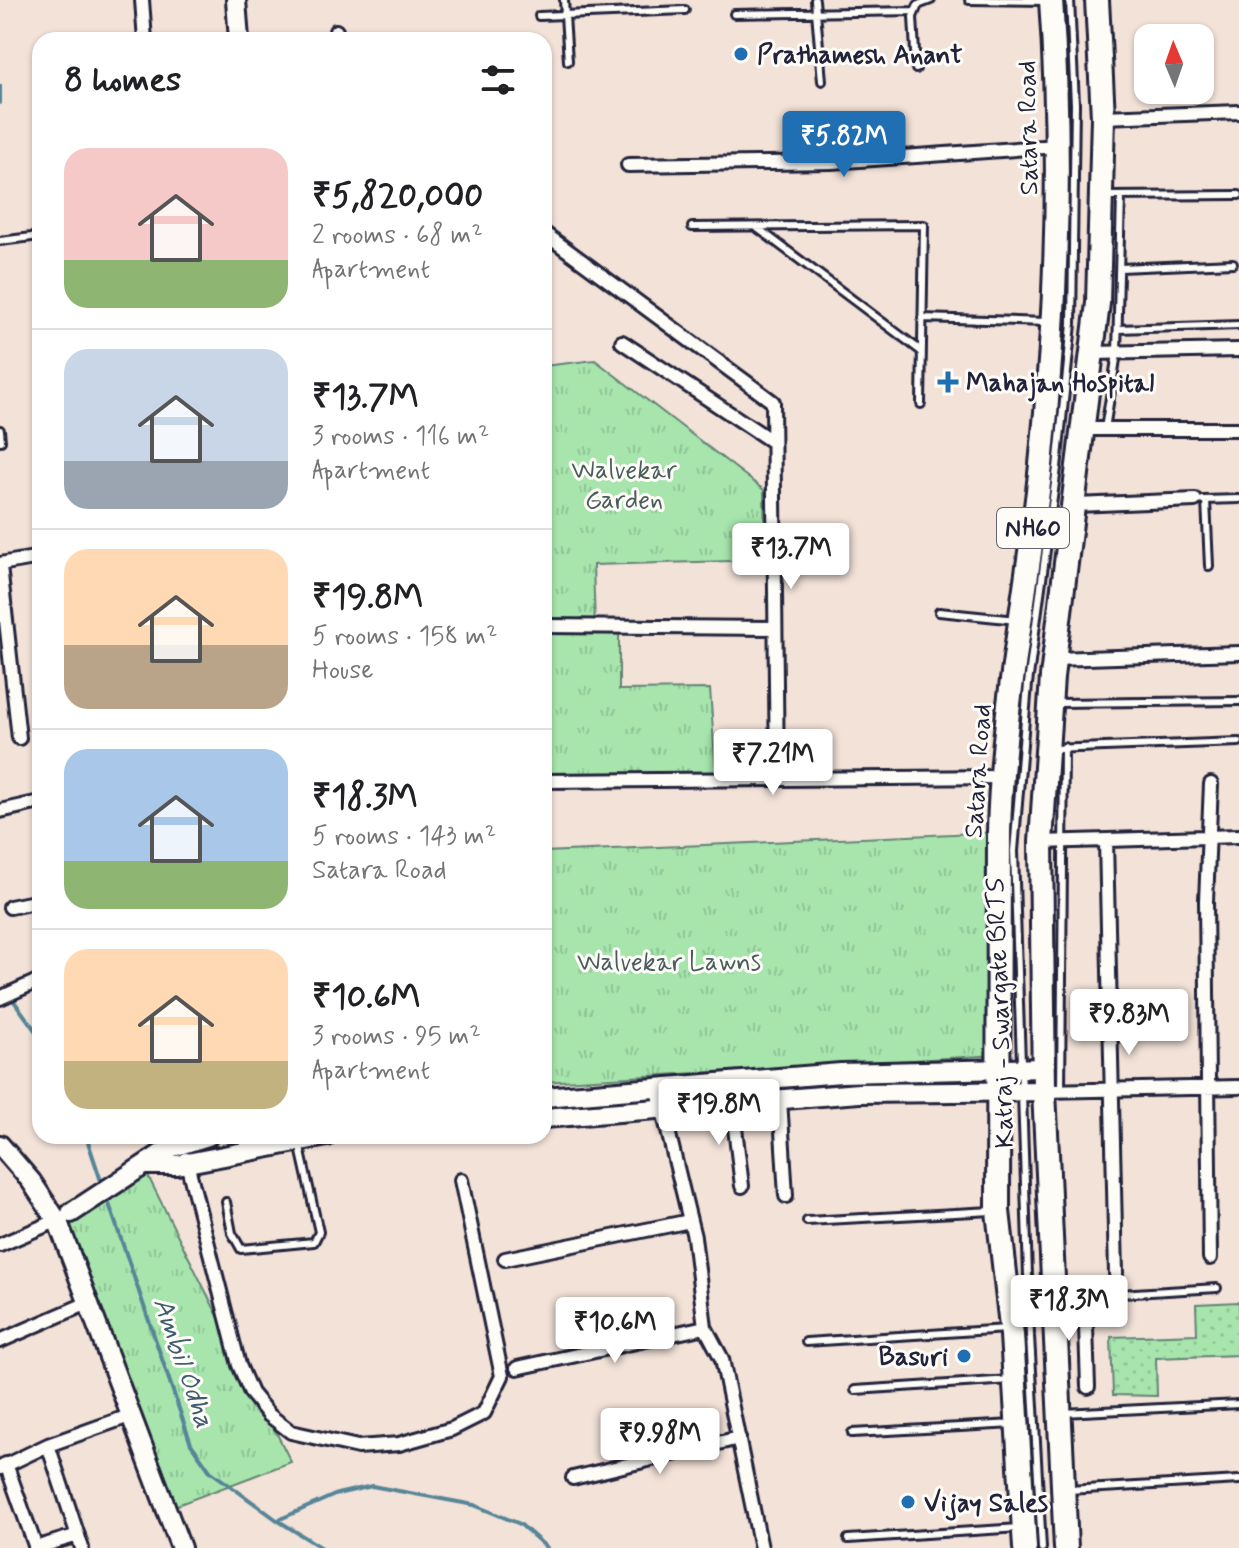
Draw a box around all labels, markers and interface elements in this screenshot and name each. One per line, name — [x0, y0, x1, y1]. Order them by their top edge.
north arrow — [1134, 24, 1214, 104]
map controls — [1134, 24, 1214, 104]
place label: Prathamesh Anant — [757, 39, 962, 73]
marker: Prathamesh Anant — [732, 45, 750, 63]
text: 8 homes — [64, 58, 181, 103]
icon: filters — [476, 58, 520, 102]
street label: Satara Road — [1011, 60, 1047, 196]
pin: ₹5.82M — [779, 111, 909, 179]
text: ₹5.82M — [800, 120, 888, 154]
text: ₹5,820,000 — [312, 174, 483, 219]
icon: home — [128, 180, 224, 276]
text: 2 rooms · 68 m² — [312, 219, 483, 253]
text: Apartment — [312, 253, 430, 287]
place label: Mahajan Hospital — [966, 367, 1154, 402]
marker: Mahajan Hospital — [937, 371, 959, 393]
text: ₹13.7M — [312, 375, 419, 420]
icon: home — [128, 381, 224, 477]
text: 3 rooms · 116 m² — [312, 420, 489, 454]
text: Apartment — [312, 454, 430, 488]
park label: Walvekar Garden — [571, 454, 677, 518]
road number: NH60 — [997, 508, 1069, 548]
pin: ₹13.7M — [726, 523, 856, 591]
text: ₹13.7M — [750, 532, 832, 566]
text: ₹19.8M — [312, 575, 423, 620]
icon: home — [128, 581, 224, 677]
text: 5 rooms · 158 m² — [312, 620, 498, 654]
text: House — [312, 654, 373, 688]
street label: Satara Road — [957, 703, 1001, 840]
pin: ₹7.21M — [708, 729, 838, 797]
text: ₹7.21M — [732, 738, 814, 772]
text: ₹18.3M — [312, 775, 418, 820]
icon: home — [128, 781, 224, 877]
text: 5 rooms · 143 m² — [312, 820, 496, 854]
text: Satara Road — [312, 854, 447, 888]
street label: Katraj - Swargate BRTS — [979, 877, 1023, 1149]
park label: Walvekar Lawns — [577, 946, 761, 980]
text: ₹10.6M — [312, 975, 420, 1020]
icon: home — [128, 981, 224, 1077]
pin: ₹9.83M — [1064, 989, 1194, 1057]
text: ₹9.83M — [1088, 998, 1170, 1032]
text: 3 rooms · 95 m² — [312, 1020, 481, 1054]
text: Apartment — [312, 1054, 430, 1088]
pin: ₹19.8M — [654, 1079, 784, 1147]
text: ₹19.8M — [677, 1088, 761, 1122]
pin: ₹18.3M — [1004, 1275, 1134, 1343]
text: ₹18.3M — [1029, 1284, 1109, 1318]
water label: Ambil Odha — [143, 1293, 222, 1433]
pin: ₹10.6M — [550, 1297, 680, 1365]
text: ₹10.6M — [574, 1306, 656, 1340]
place label: Basuri — [879, 1341, 948, 1375]
marker: Basuri — [955, 1347, 973, 1365]
pin: ₹9.98M — [595, 1408, 725, 1476]
text: ₹9.98M — [619, 1417, 701, 1451]
place label: Vijay Sales — [924, 1487, 1048, 1521]
marker: Vijay Sales — [899, 1493, 917, 1511]

